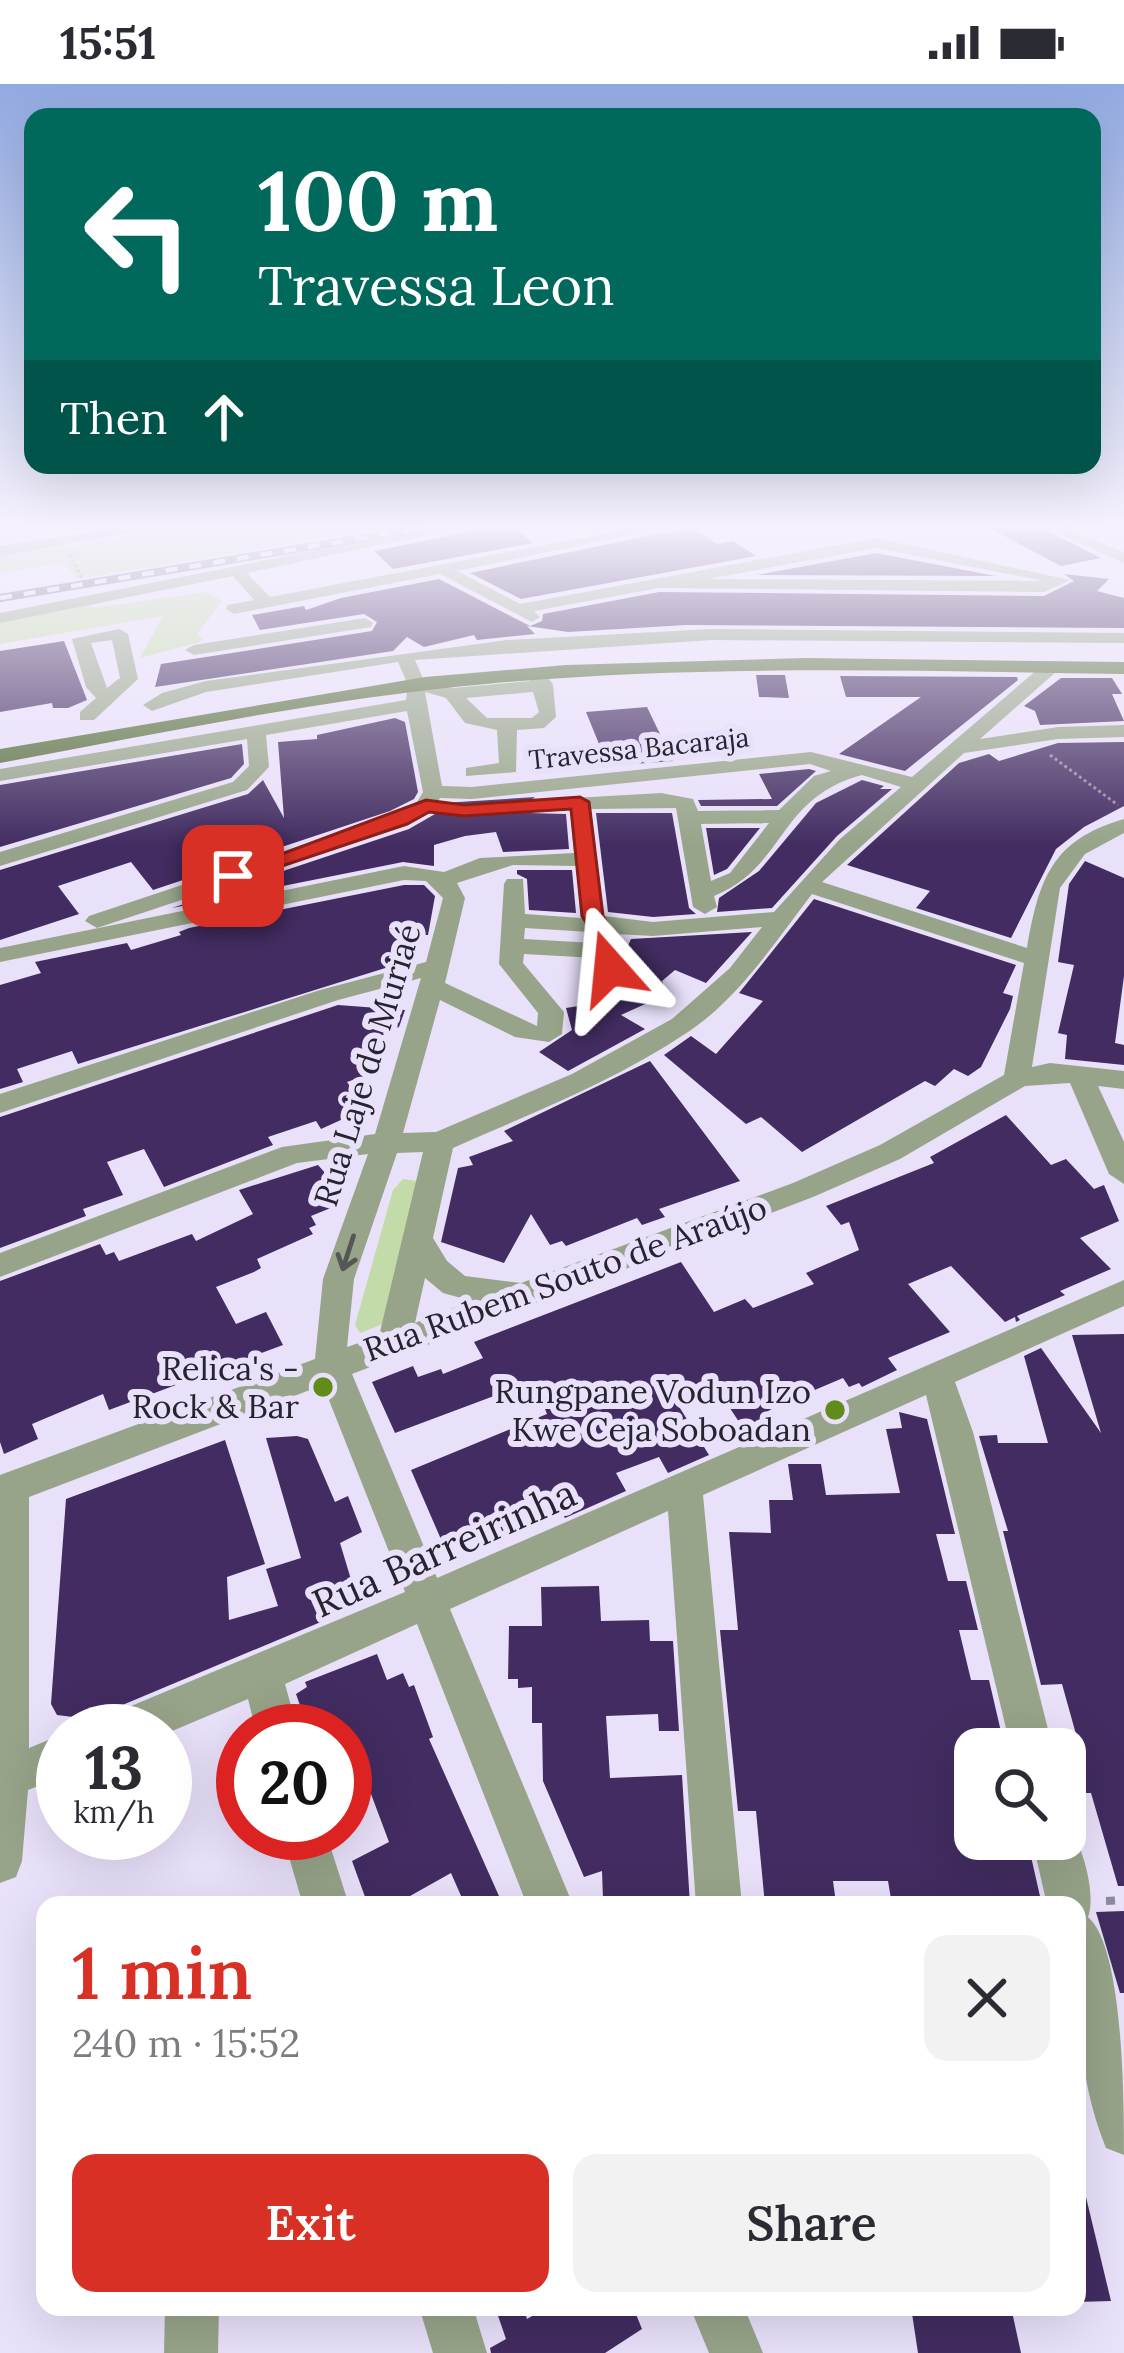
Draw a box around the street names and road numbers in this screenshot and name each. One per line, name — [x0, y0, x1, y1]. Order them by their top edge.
street label: Travessa Bacaraja — [527, 720, 751, 776]
street label: Rua Laje de Muriaé — [304, 919, 430, 1211]
street label: Rua Rubem Souto de Araújo — [358, 1185, 772, 1371]
street label: Rua Barreirinha — [305, 1468, 583, 1628]

